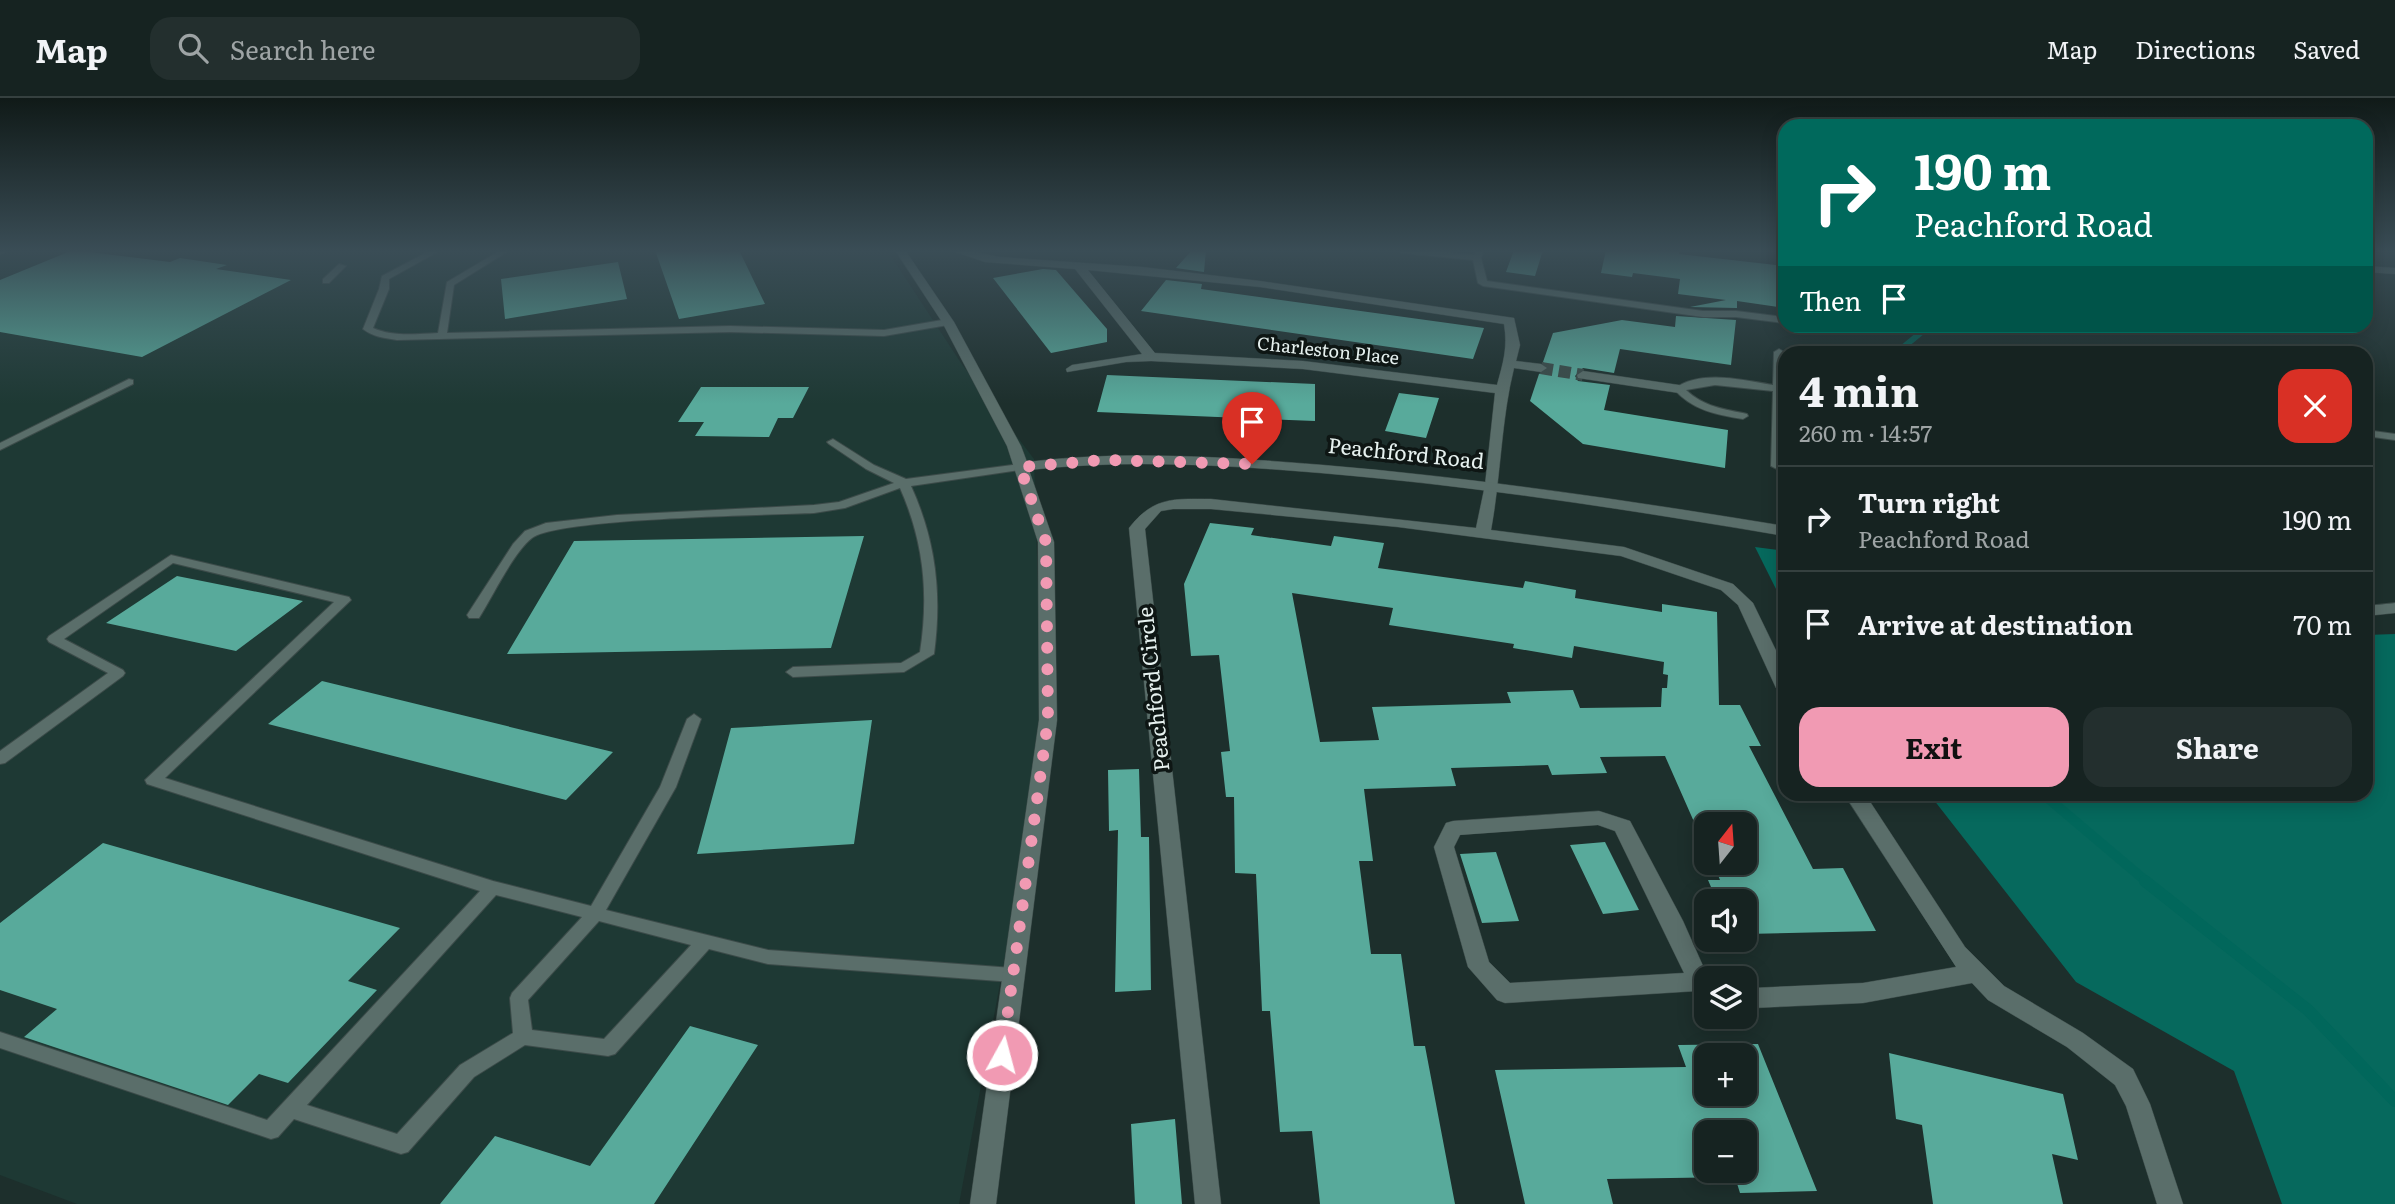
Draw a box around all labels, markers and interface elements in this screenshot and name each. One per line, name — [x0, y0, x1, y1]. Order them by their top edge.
search box — [150, 17, 640, 80]
text: Map — [35, 24, 108, 73]
icon: search — [174, 29, 212, 67]
text: Search here — [230, 29, 376, 68]
text: Map — [2046, 31, 2097, 66]
text: Directions — [2135, 31, 2255, 66]
text: Saved — [2293, 31, 2360, 66]
text: 190 m — [1914, 132, 2051, 205]
icon: right — [1799, 147, 1890, 238]
text: Peachford Road — [1914, 199, 2153, 247]
text: Then — [1799, 280, 1861, 319]
icon: arrive — [1875, 280, 1913, 318]
street label: Charleston Place — [1256, 329, 1400, 370]
text: 4 min — [1799, 358, 1919, 420]
button: close — [2278, 369, 2352, 443]
pin — [1222, 392, 1282, 464]
icon: arrive — [1233, 403, 1271, 441]
text: 260 m · 14:57 — [1799, 415, 1932, 449]
street label: Peachford Road — [1327, 428, 1486, 475]
text: Turn right — [1858, 482, 2000, 521]
text: 190 m — [2282, 499, 2352, 538]
icon: right — [1799, 500, 1837, 538]
text: Peachford Road — [1858, 521, 2030, 555]
text: Arrive at destination — [1858, 604, 2133, 643]
text: 70 m — [2293, 604, 2352, 643]
street label: Peachford Circle — [1127, 605, 1176, 773]
icon: arrive — [1799, 605, 1837, 643]
button: Exit — [1799, 707, 2069, 787]
button: Share — [2083, 707, 2352, 787]
north arrow — [1694, 812, 1757, 875]
map controls — [1694, 812, 1757, 1183]
button: sound — [1694, 889, 1757, 952]
button: layers — [1694, 966, 1757, 1029]
position arrow — [965, 1018, 1039, 1092]
button: + — [1694, 1043, 1757, 1106]
button: − — [1694, 1120, 1757, 1183]

